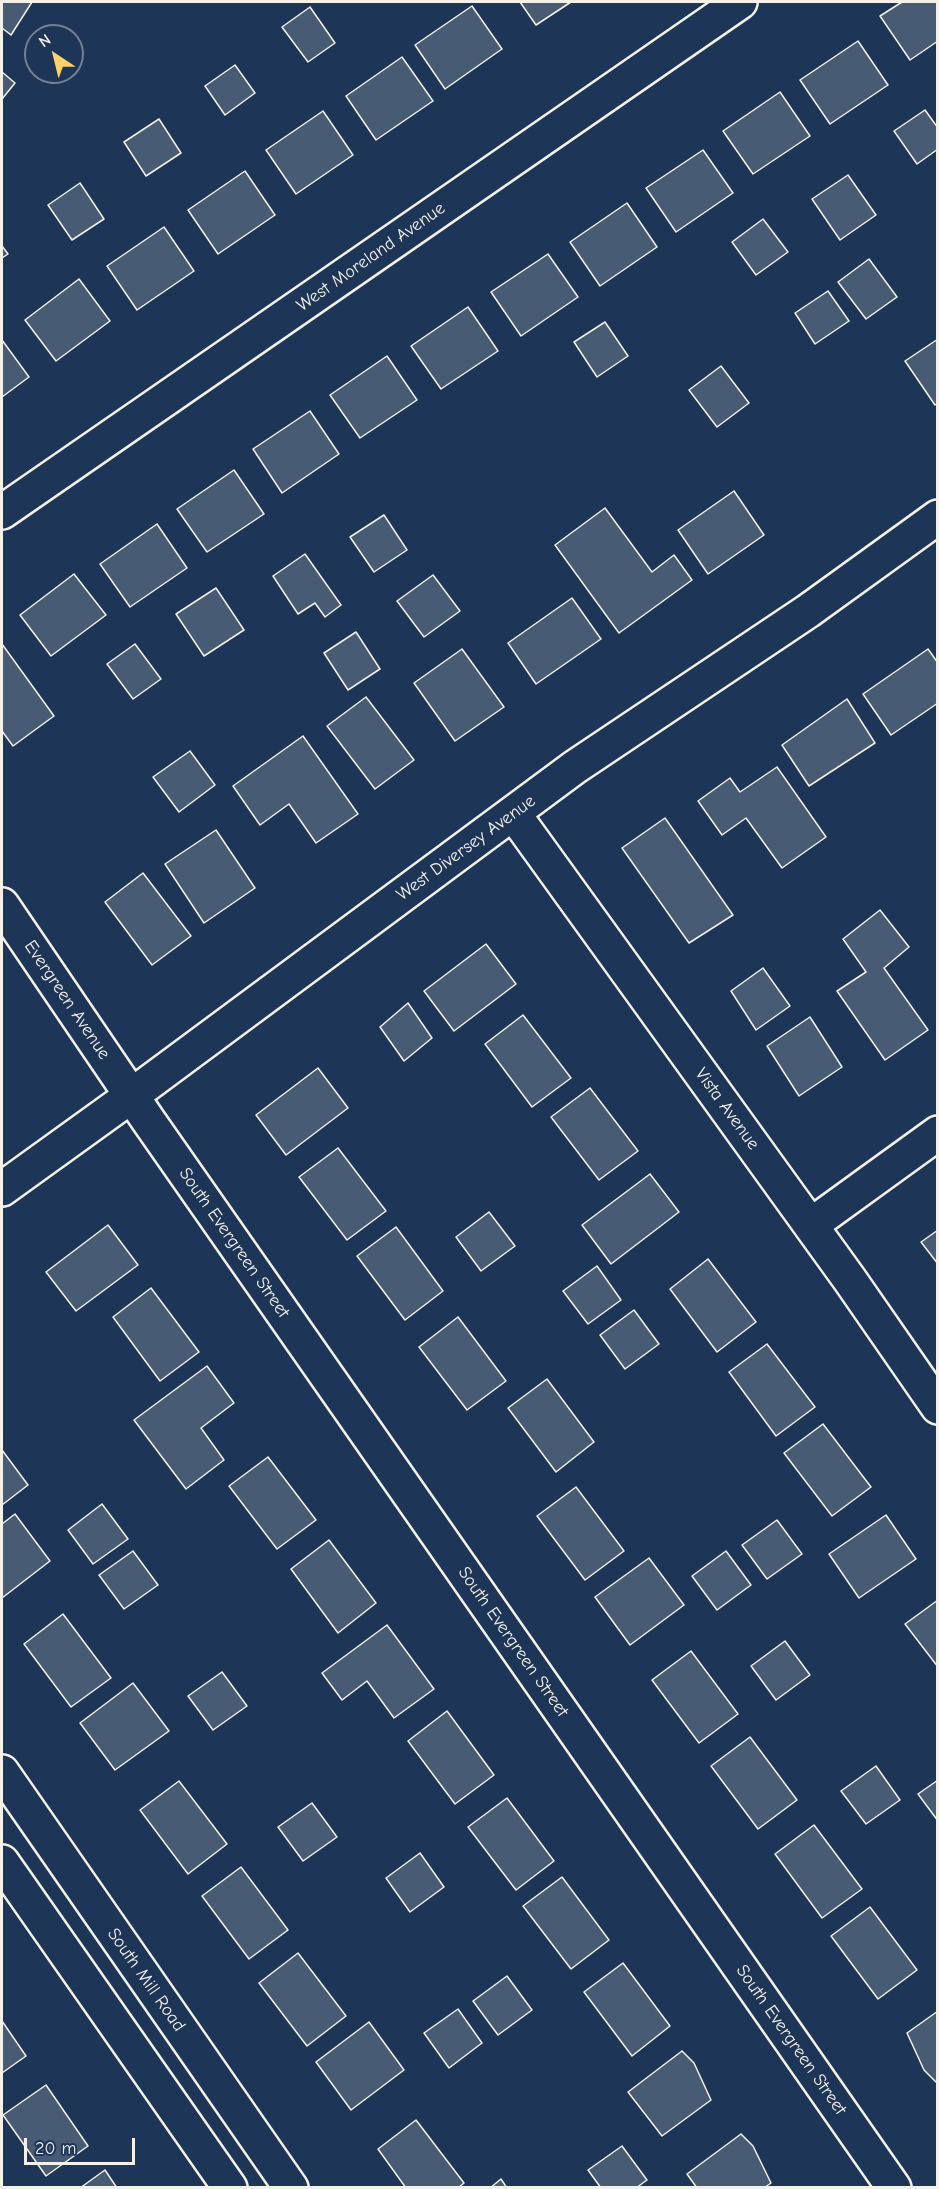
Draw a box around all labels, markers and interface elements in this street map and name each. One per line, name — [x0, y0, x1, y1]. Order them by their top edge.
north arrow — [24, 24, 84, 84]
text: N — [35, 31, 54, 51]
street label: West Moreland Avenue — [293, 198, 449, 316]
street label: West Diversey Avenue — [392, 790, 540, 906]
street label: Evergreen Avenue — [19, 936, 115, 1064]
street label: Vista Avenue — [690, 1064, 764, 1154]
street label: South Evergreen Street — [174, 1164, 294, 1322]
street label: South Evergreen Street — [453, 1563, 573, 1721]
street label: South Mill Road — [102, 1924, 190, 2036]
street label: South Evergreen Street — [731, 1961, 851, 2119]
scale bar — [27, 2126, 138, 2164]
text: 20 m — [35, 2138, 76, 2159]

